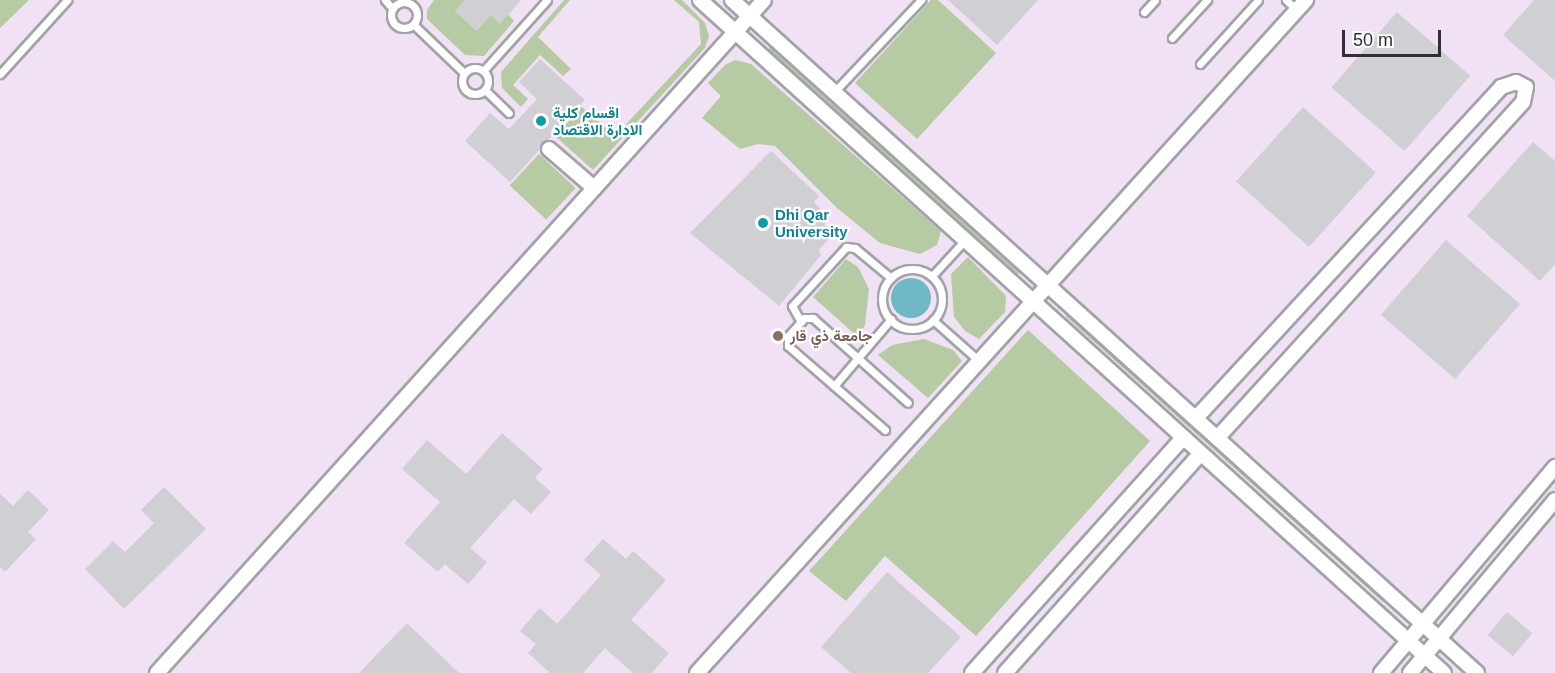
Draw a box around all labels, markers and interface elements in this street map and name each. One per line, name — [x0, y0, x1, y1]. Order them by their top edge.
scale bar — [1345, 18, 1444, 56]
text: 50 m — [1353, 30, 1393, 50]
place label: اقسام كلية الادارة الاقتصاد — [553, 103, 642, 138]
marker: اقسام كلية الادارة الاقتصاد — [534, 114, 548, 128]
place label: Dhi Qar University — [775, 205, 848, 240]
marker: Dhi Qar University — [756, 216, 770, 230]
place label: جامعة ذي قار — [790, 327, 872, 345]
marker: جامعة ذي قار — [771, 329, 785, 343]

